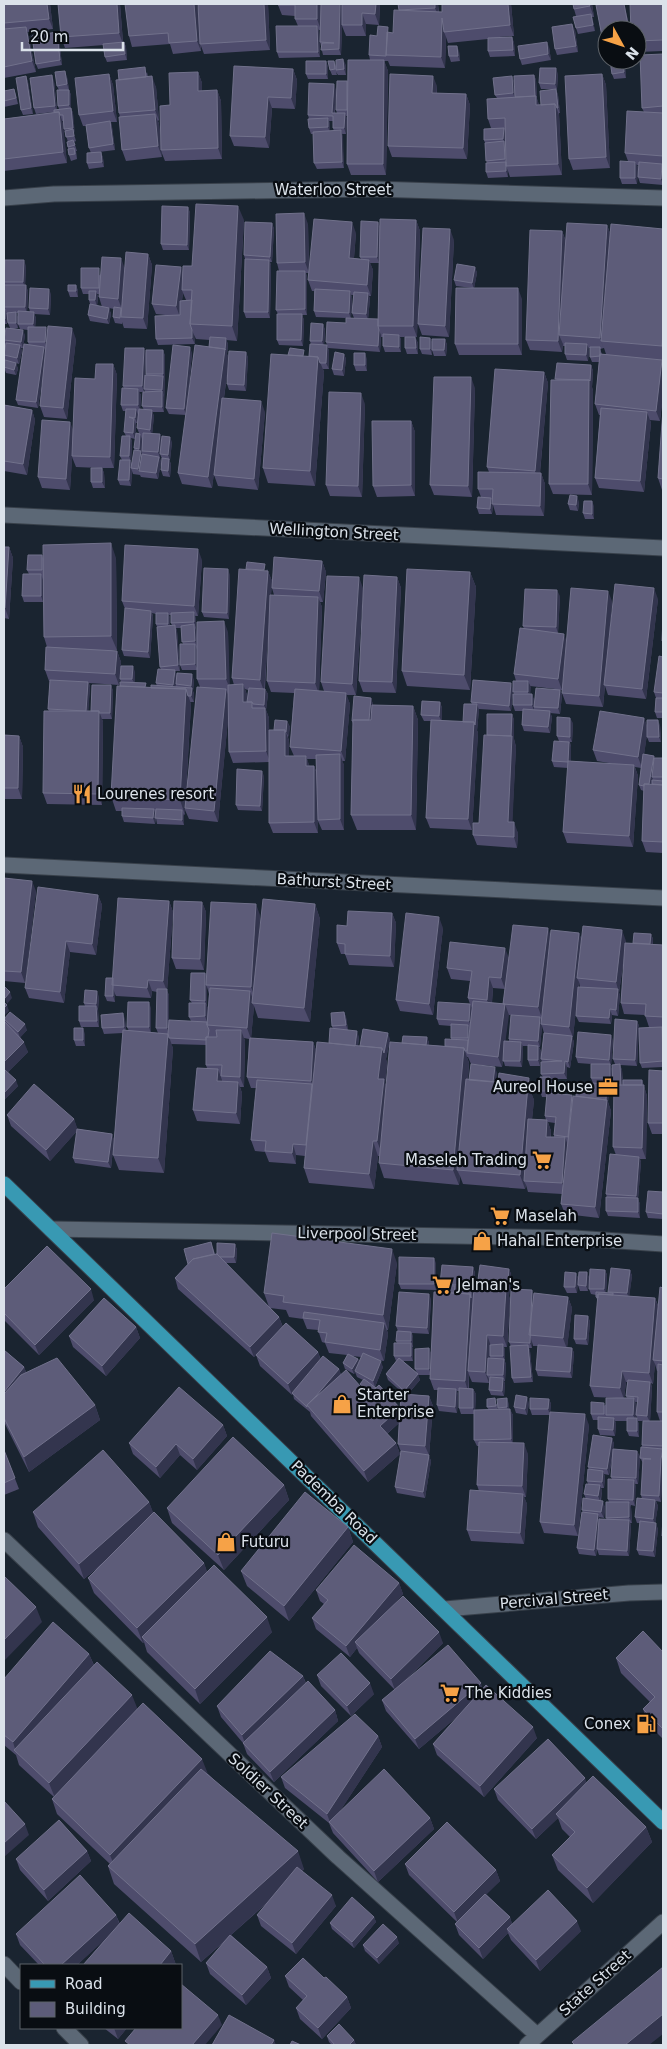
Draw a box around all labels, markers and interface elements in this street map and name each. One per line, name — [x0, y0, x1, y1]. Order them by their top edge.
scale bar — [22, 20, 124, 52]
north arrow — [597, 20, 647, 70]
text: 20 m — [30, 28, 68, 46]
text: N — [622, 44, 642, 63]
street label: Waterloo Street — [274, 181, 392, 199]
street label: Wellington Street — [269, 520, 399, 544]
restaurant icon: Lourenes resort — [71, 783, 93, 805]
place label: Lourenes resort — [97, 785, 214, 803]
street label: Bathurst Street — [276, 870, 392, 894]
office icon: Aureol House — [597, 1076, 619, 1098]
place label: Aureol House — [493, 1078, 593, 1096]
supermarket icon: Maseleh Trading — [531, 1149, 553, 1171]
place label: Maseleh Trading — [405, 1151, 527, 1169]
supermarket icon: Maselah — [489, 1205, 511, 1227]
place label: Maselah — [515, 1207, 577, 1225]
street label: Liverpool Street — [297, 1224, 417, 1244]
shop icon: Hahal Enterprise — [471, 1230, 493, 1252]
place label: Hahal Enterprise — [497, 1232, 622, 1250]
supermarket icon: Jelman's — [431, 1274, 453, 1296]
place label: Jelman's — [456, 1276, 520, 1294]
place label: Starter Enterprise — [357, 1386, 434, 1421]
shop icon: Starter Enterprise — [331, 1393, 353, 1415]
street label: Pademba Road — [287, 1457, 381, 1547]
shop icon: Futuru — [215, 1531, 237, 1553]
place label: Futuru — [241, 1533, 289, 1551]
street label: Percival Street — [499, 1585, 609, 1613]
supermarket icon: The Kiddies — [439, 1682, 461, 1704]
place label: The Kiddies — [464, 1684, 552, 1702]
fuel station icon: Conex — [635, 1713, 657, 1735]
place label: Conex — [584, 1715, 631, 1733]
street label: Soldier Street — [224, 1750, 312, 1833]
street label: State Street — [556, 1946, 635, 2020]
legend — [20, 1964, 182, 2029]
text: Road — [65, 1975, 103, 1993]
text: Building — [65, 2000, 126, 2018]

